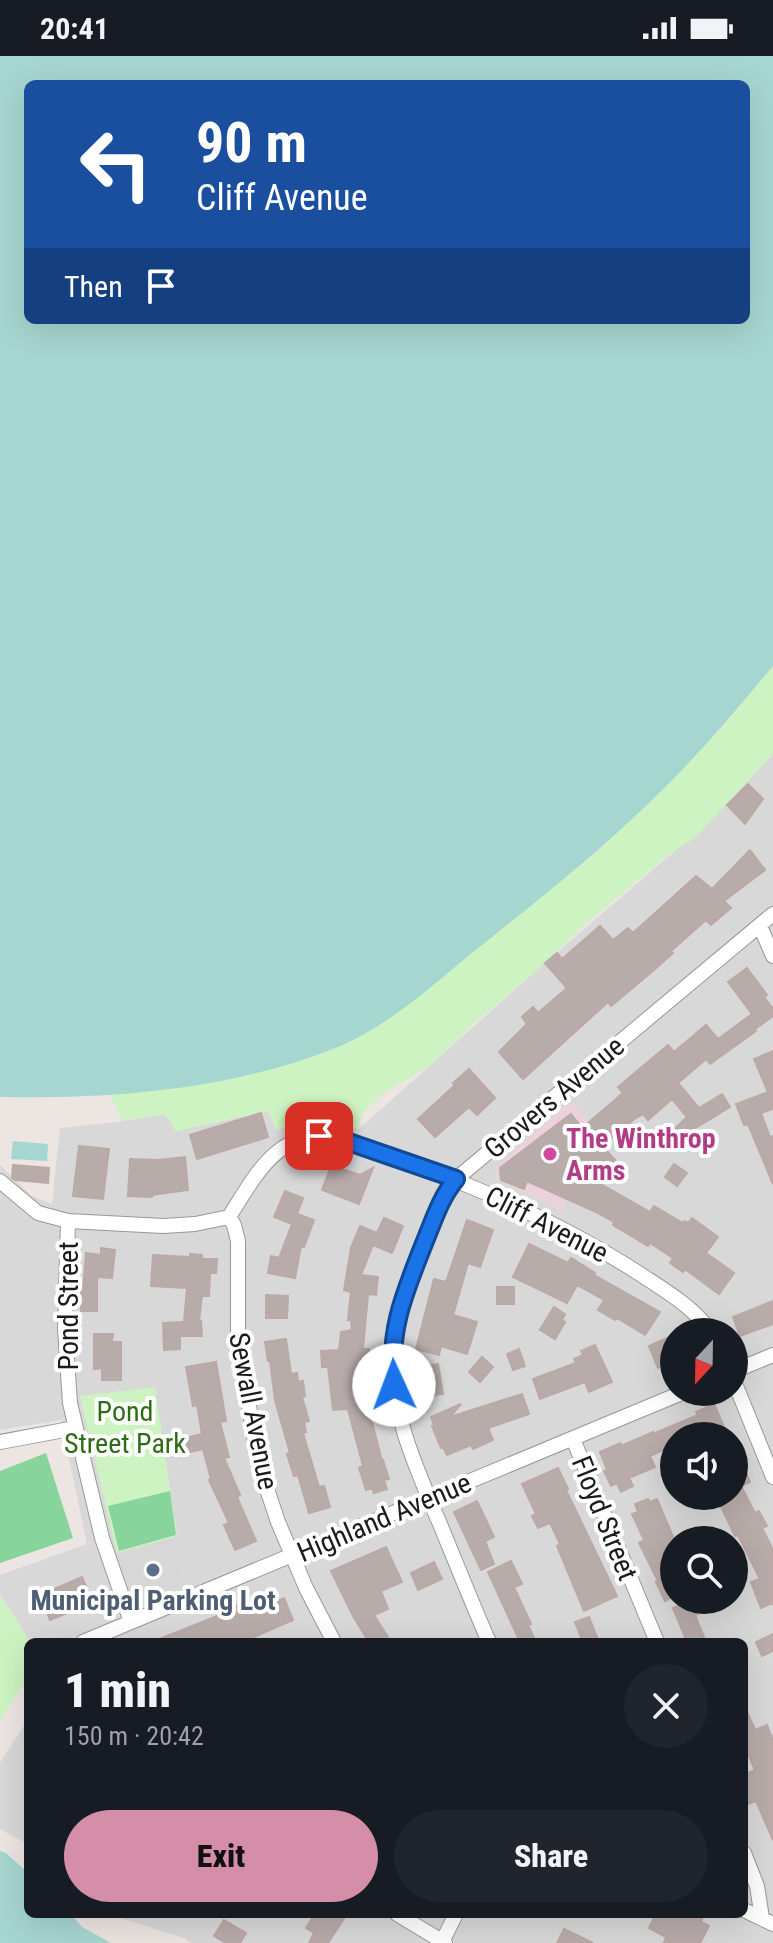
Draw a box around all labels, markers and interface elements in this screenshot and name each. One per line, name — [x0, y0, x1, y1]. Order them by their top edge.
text: 20:41 — [40, 11, 109, 46]
text: 90 m — [196, 110, 307, 176]
icon: left — [64, 112, 168, 216]
text: Cliff Avenue — [196, 177, 368, 219]
icon: arrive — [139, 264, 183, 308]
text: Then — [64, 269, 123, 304]
street label: Grovers Avenue — [478, 1029, 631, 1165]
pin — [285, 1102, 353, 1170]
icon: arrive — [297, 1114, 341, 1158]
place label: The Winthrop Arms — [566, 1122, 716, 1187]
marker: The Winthrop Arms — [541, 1145, 559, 1163]
street label: Cliff Avenue — [480, 1179, 614, 1269]
street label: Pond Street — [52, 1242, 85, 1370]
north arrow — [660, 1318, 748, 1406]
map controls — [660, 1318, 748, 1614]
street label: Sewall Avenue — [222, 1330, 285, 1492]
position arrow — [352, 1343, 436, 1427]
park label: Pond Street Park — [64, 1395, 186, 1460]
button: sound — [660, 1422, 748, 1510]
street label: Floyd Street — [565, 1451, 644, 1585]
street label: Highland Avenue — [292, 1466, 476, 1569]
button: search — [660, 1526, 748, 1614]
marker: Municipal Parking Lot — [144, 1561, 162, 1579]
place label: Municipal Parking Lot — [30, 1584, 276, 1617]
text: 1 min — [64, 1662, 171, 1719]
button: close — [624, 1664, 708, 1748]
text: 150 m · 20:42 — [64, 1721, 204, 1751]
button: Exit — [64, 1810, 378, 1902]
button: Share — [394, 1810, 708, 1902]

